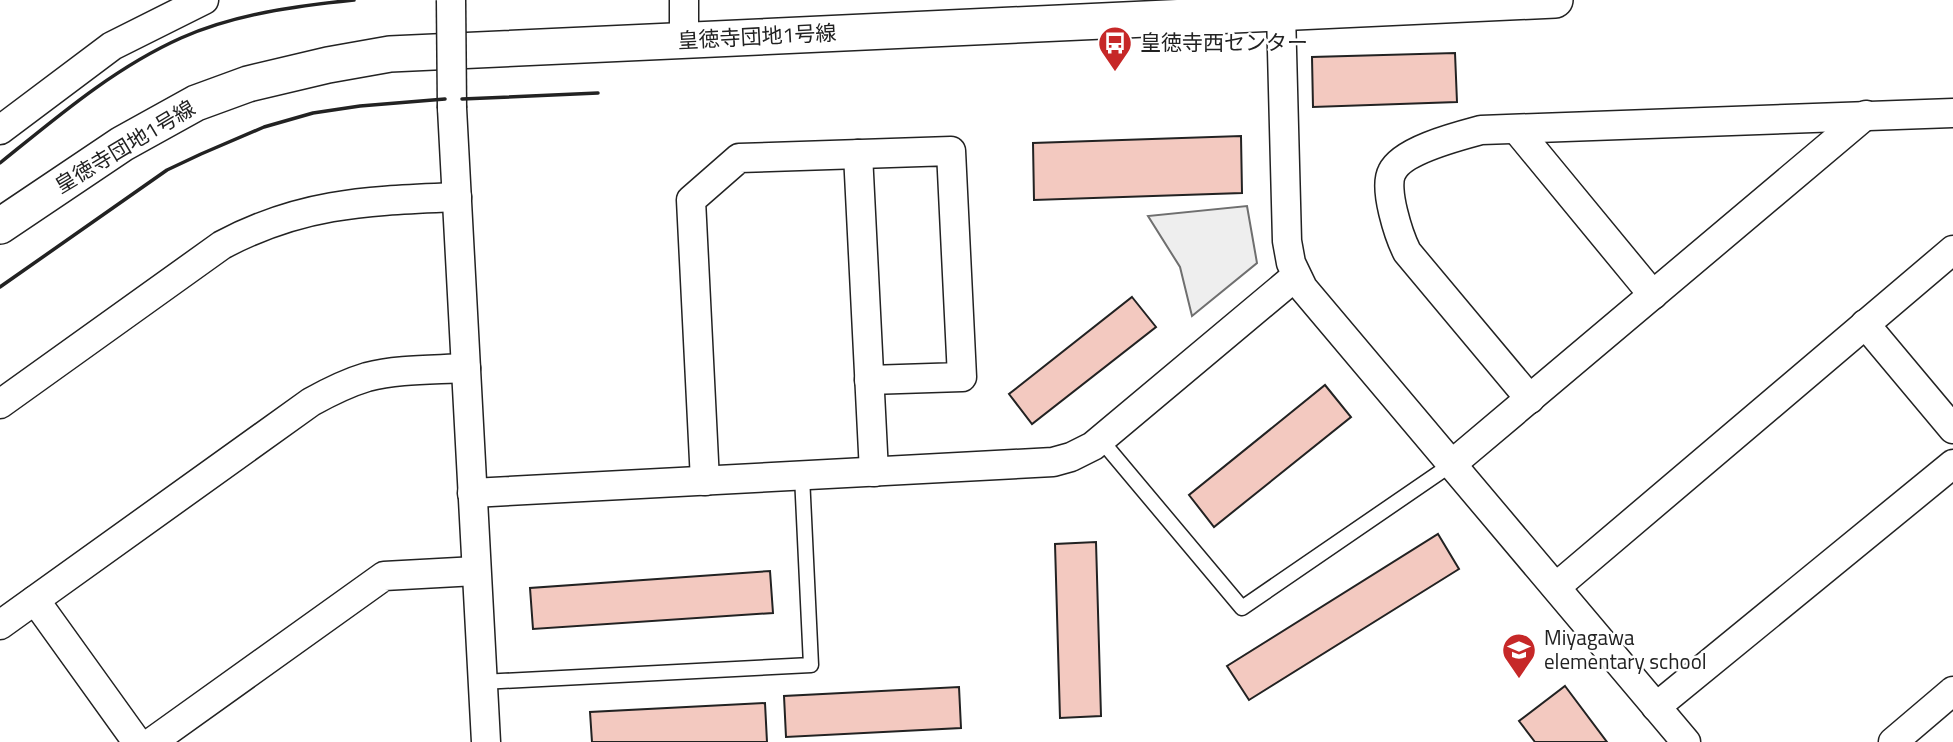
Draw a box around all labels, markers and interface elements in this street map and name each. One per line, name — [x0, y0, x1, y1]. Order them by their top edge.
street label: 皇徳寺団地1号線 — [677, 16, 837, 56]
bus stop icon: 皇徳寺西センター — [1096, 24, 1134, 73]
place label: 皇徳寺西センター — [1140, 26, 1308, 58]
street label: 皇徳寺団地1号線 — [48, 92, 201, 201]
place label: Miyagawa elementary school — [1544, 621, 1707, 677]
school or university icon: Miyagawa elementary school — [1500, 631, 1538, 680]

